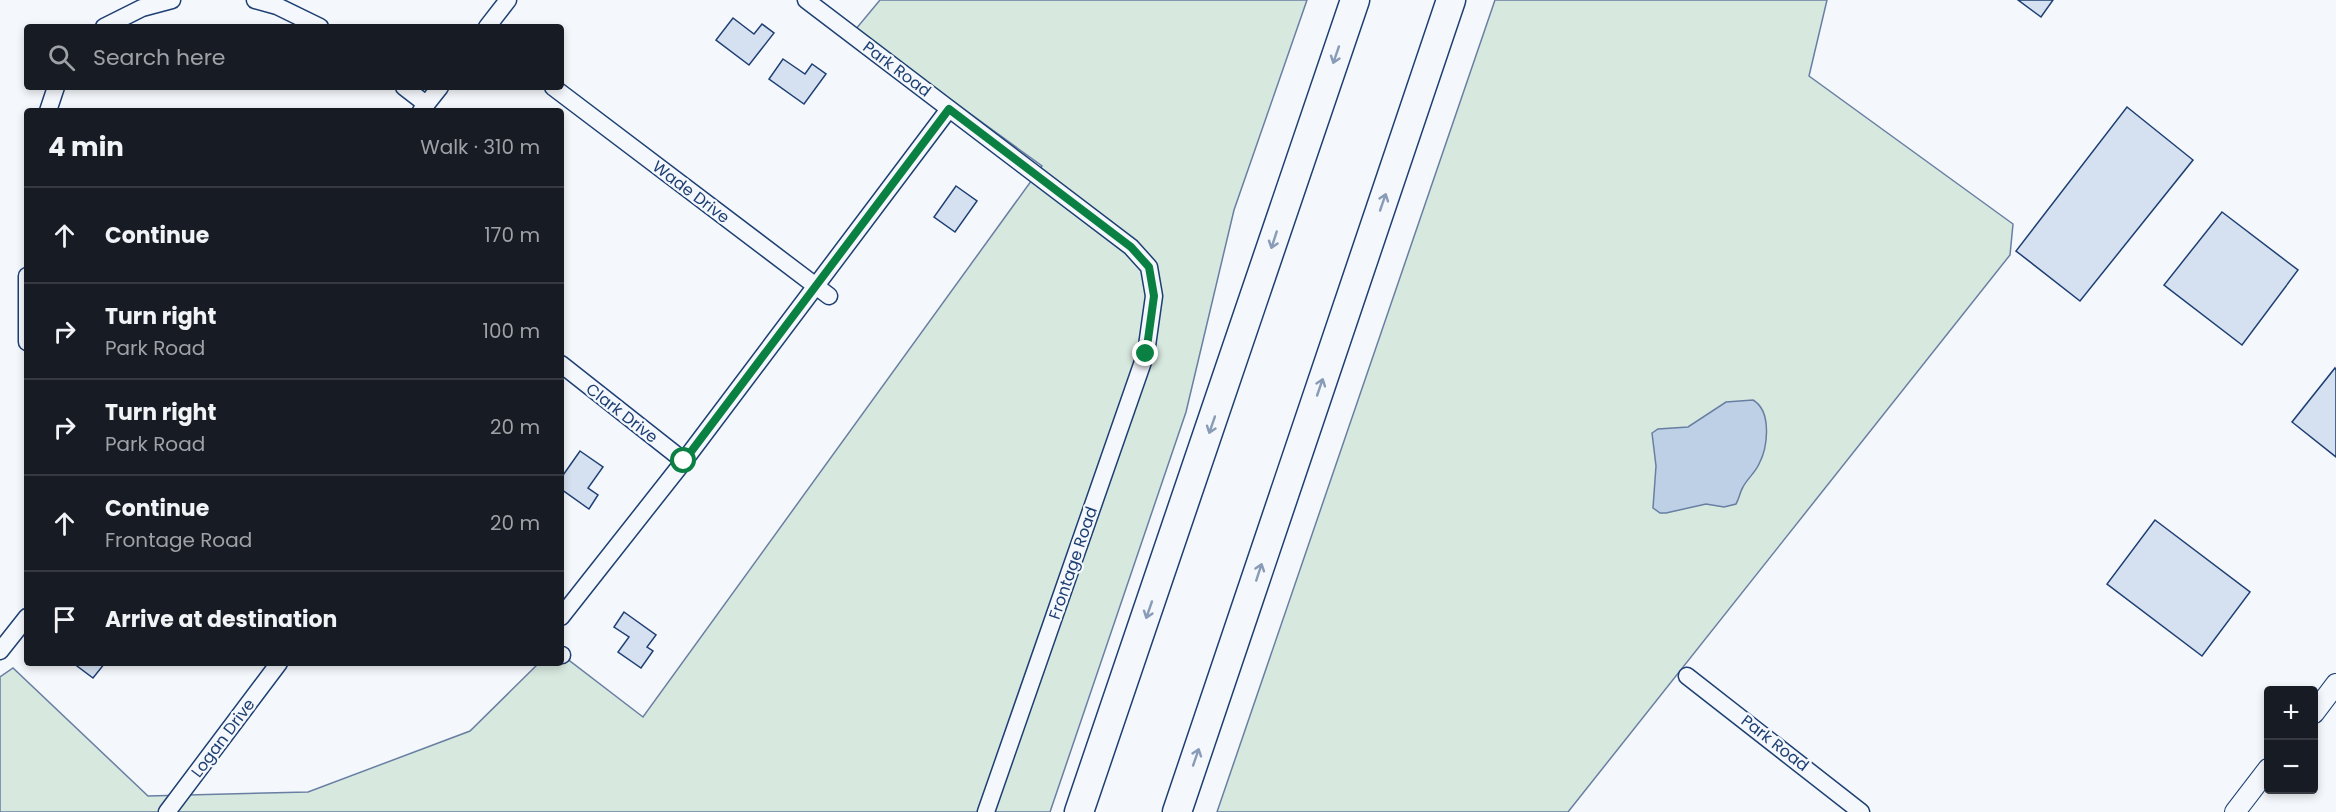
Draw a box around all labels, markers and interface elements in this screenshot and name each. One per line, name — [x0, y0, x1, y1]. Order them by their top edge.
search box — [24, 24, 564, 90]
street label: Park Road — [858, 36, 936, 102]
icon: search — [45, 41, 78, 74]
text: Search here — [93, 42, 226, 73]
one-way arrow — [1329, 45, 1340, 64]
text: 4 min — [48, 129, 124, 165]
text: Walk · 310 m — [420, 133, 540, 161]
street label: Wade Drive — [648, 155, 735, 229]
one-way arrow — [1378, 193, 1389, 212]
icon: ahead — [48, 219, 81, 252]
text: Continue — [105, 220, 209, 251]
text: 170 m — [484, 221, 540, 249]
one-way arrow — [1268, 230, 1279, 249]
text: Turn right — [105, 301, 216, 332]
icon: right — [48, 315, 81, 348]
text: 100 m — [483, 317, 540, 345]
text: Park Road — [105, 334, 205, 362]
route end — [1132, 340, 1158, 366]
street label: Clark Drive — [581, 378, 663, 448]
one-way arrow — [1316, 378, 1327, 397]
text: Turn right — [105, 397, 216, 428]
icon: right — [48, 411, 81, 444]
text: 20 m — [490, 413, 540, 441]
one-way arrow — [1206, 415, 1217, 434]
text: Park Road — [105, 430, 205, 458]
route start — [670, 447, 696, 473]
text: Continue — [105, 493, 209, 524]
street label: Frontage Road — [1043, 504, 1103, 622]
icon: ahead — [48, 507, 81, 540]
text: 20 m — [490, 509, 540, 537]
text: Frontage Road — [105, 526, 252, 554]
one-way arrow — [1254, 563, 1265, 582]
one-way arrow — [1142, 600, 1153, 618]
icon: arrive — [48, 603, 81, 636]
text: Arrive at destination — [105, 604, 337, 635]
map controls — [2264, 686, 2318, 794]
button: + — [2264, 686, 2318, 740]
street label: Logan Drive — [186, 694, 260, 782]
street label: Park Road — [1736, 709, 1814, 777]
button: − — [2264, 740, 2318, 794]
one-way arrow — [1192, 748, 1203, 767]

